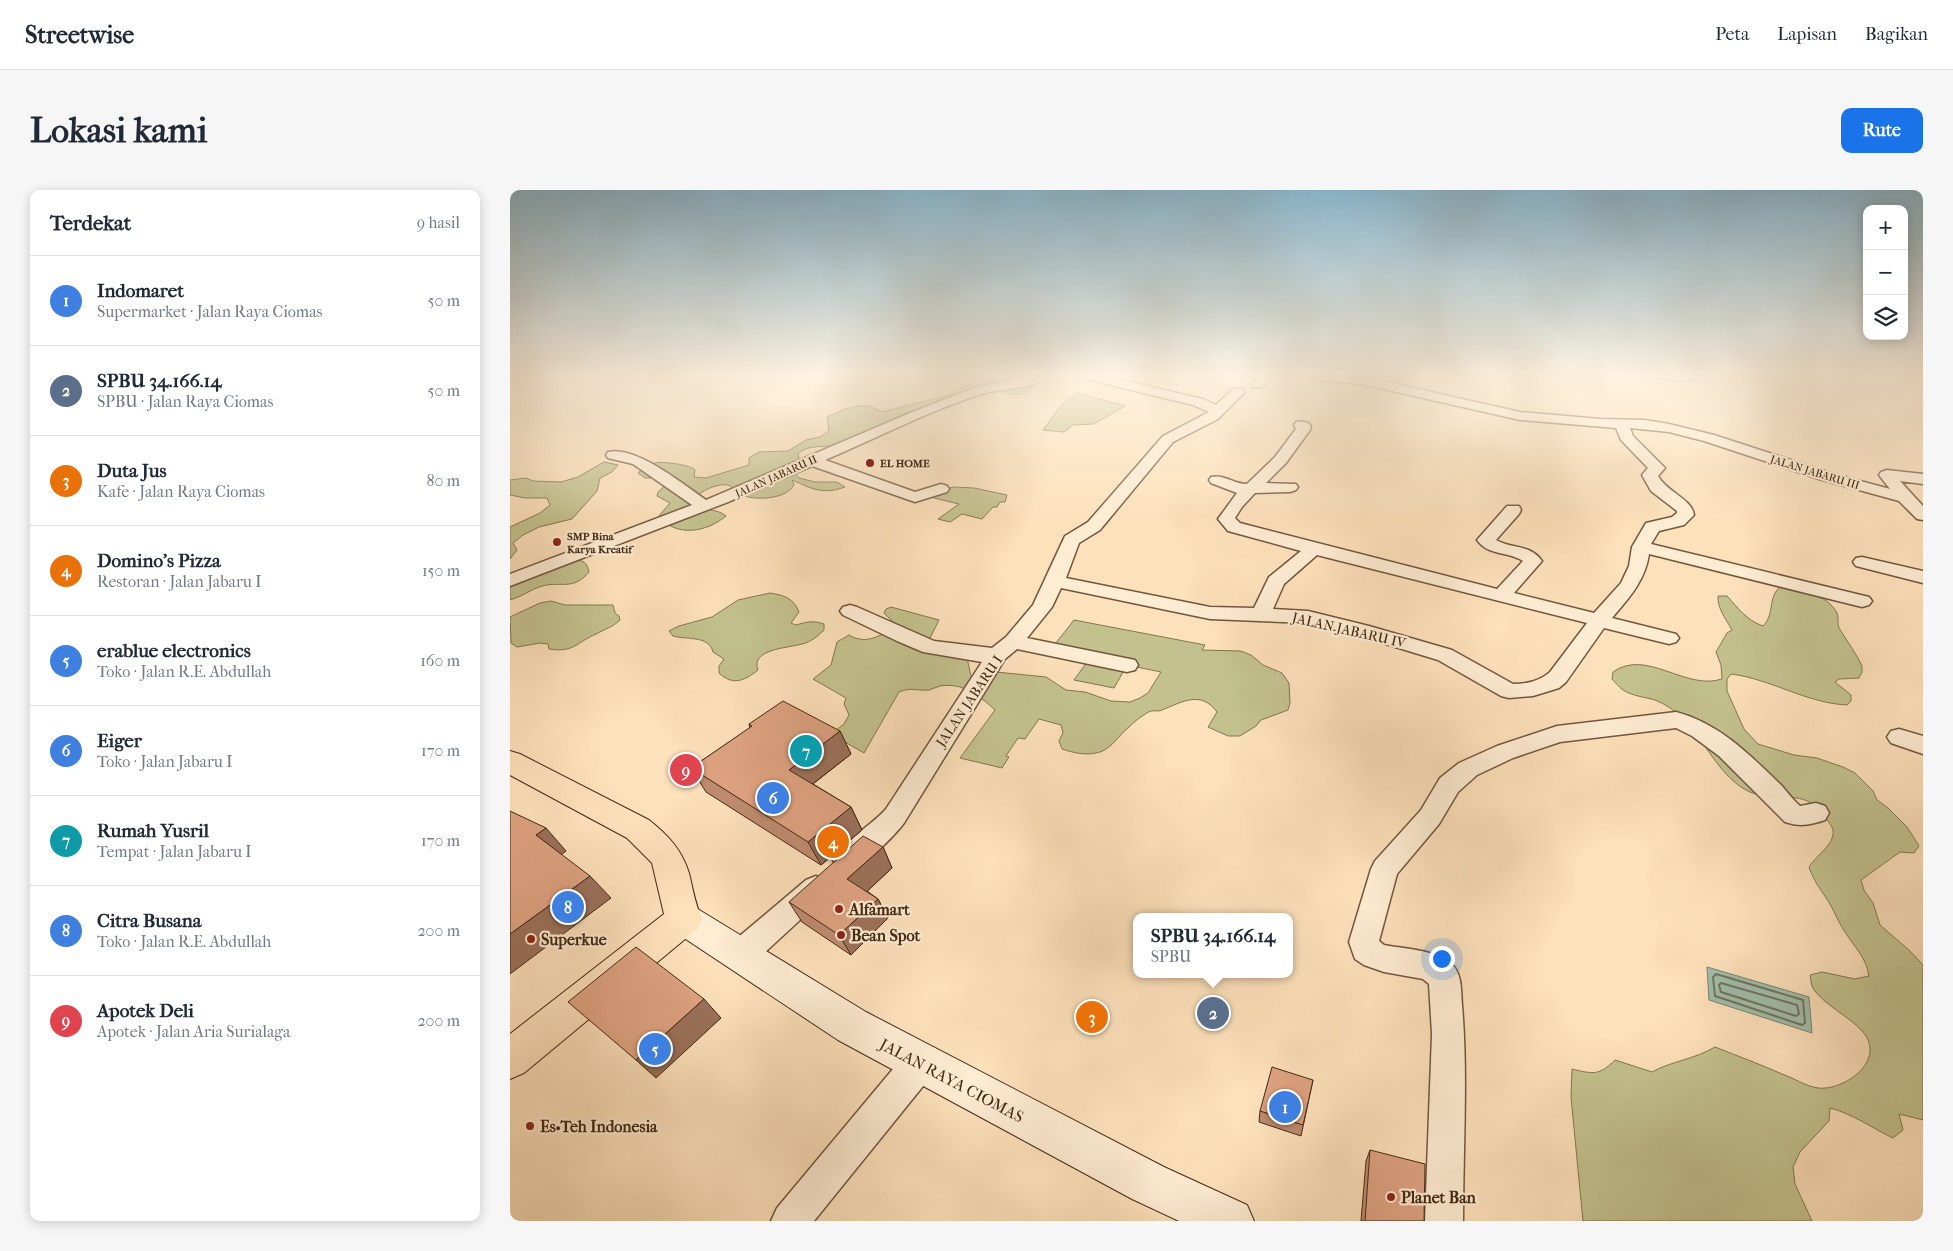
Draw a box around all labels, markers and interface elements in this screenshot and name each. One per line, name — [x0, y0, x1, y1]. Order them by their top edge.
text: Streetwise — [25, 21, 134, 49]
text: Peta — [1715, 24, 1749, 45]
text: Lapisan — [1777, 24, 1837, 45]
text: Bagikan — [1865, 24, 1928, 45]
button: Rute — [1841, 108, 1923, 153]
text: Lokasi kami — [30, 110, 207, 151]
map controls — [1863, 205, 1908, 340]
button: + — [1863, 205, 1908, 250]
text: Terdekat — [50, 211, 131, 235]
text: 9 hasil — [417, 213, 460, 232]
button: − — [1863, 250, 1908, 295]
text: Indomaret — [97, 280, 184, 302]
text: 1 — [63, 291, 69, 310]
text: 50 m — [428, 291, 460, 310]
button: layers — [1863, 295, 1908, 340]
text: Supermarket · Jalan Raya Ciomas — [97, 302, 322, 321]
text: SPBU 34.166.14 — [97, 370, 221, 392]
text: 2 — [62, 381, 70, 400]
text: 50 m — [428, 381, 460, 400]
text: SPBU · Jalan Raya Ciomas — [97, 392, 273, 411]
street label: JALAN JABARU II — [732, 452, 820, 501]
street label: JALAN JABARU III — [1768, 452, 1862, 492]
marker: EL HOME — [864, 457, 876, 469]
place label: EL HOME — [880, 457, 930, 470]
text: Duta Jus — [97, 460, 166, 482]
text: 3 — [63, 471, 69, 490]
text: 80 m — [426, 471, 460, 490]
text: Kafe · Jalan Raya Ciomas — [97, 482, 265, 501]
place label: SMP Bina Karya Kreatif — [567, 530, 634, 556]
marker: SMP Bina Karya Kreatif — [551, 536, 563, 548]
text: Domino's Pizza — [97, 550, 221, 572]
text: 4 — [61, 561, 71, 580]
text: 150 m — [422, 561, 460, 580]
text: Restoran · Jalan Jabaru I — [97, 572, 262, 591]
street label: JALAN JABARU IV — [1289, 609, 1408, 652]
text: erablue electronics — [97, 640, 251, 662]
text: 5 — [63, 651, 69, 670]
text: 160 m — [420, 651, 460, 670]
street label: JALAN JABARU I — [932, 652, 1007, 751]
text: Toko · Jalan R.E. Abdullah — [97, 662, 271, 681]
text: Eiger — [97, 730, 142, 752]
pin: 7 — [790, 732, 822, 770]
text: 6 — [62, 741, 70, 760]
text: 170 m — [421, 741, 460, 760]
pin: 9 — [670, 751, 702, 789]
text: Toko · Jalan Jabaru I — [97, 752, 233, 771]
pin: 6 — [757, 779, 789, 817]
text: Rumah Yusril — [97, 820, 209, 842]
pin: 4 — [817, 823, 849, 861]
text: 7 — [62, 831, 70, 850]
text: 170 m — [421, 831, 460, 850]
text: Tempat · Jalan Jabaru I — [97, 842, 252, 861]
pin: 8 — [552, 888, 584, 926]
place label: Alfamart — [848, 900, 910, 919]
marker: Alfamart — [833, 903, 845, 915]
text: Citra Busana — [97, 910, 202, 932]
popup — [1133, 913, 1293, 978]
text: 8 — [62, 921, 70, 940]
text: 200 m — [417, 921, 460, 940]
text: SPBU 34.166.14 — [1151, 925, 1275, 947]
place label: Bean Spot — [851, 926, 920, 946]
marker: Bean Spot — [835, 929, 847, 941]
place label: Superkue — [541, 930, 607, 950]
text: Toko · Jalan R.E. Abdullah — [97, 932, 271, 951]
marker: Superkue — [525, 933, 537, 945]
your location — [1429, 946, 1455, 972]
text: SPBU — [1151, 947, 1191, 966]
pin: 2 — [1197, 994, 1229, 1032]
pin: 3 — [1076, 998, 1108, 1036]
text: Apotek Deli — [97, 1000, 194, 1022]
text: 9 — [62, 1011, 70, 1030]
text: 200 m — [417, 1011, 460, 1030]
text: Apotek · Jalan Aria Surialaga — [97, 1022, 290, 1041]
pin: 5 — [639, 1030, 671, 1068]
street label: JALAN RAYA CIOMAS — [875, 1033, 1027, 1126]
pin: 1 — [1269, 1088, 1301, 1126]
place label: Es•Teh Indonesia — [540, 1117, 658, 1136]
marker: Es•Teh Indonesia — [524, 1120, 536, 1132]
place label: Planet Ban — [1401, 1188, 1477, 1207]
marker: Planet Ban — [1385, 1191, 1397, 1203]

